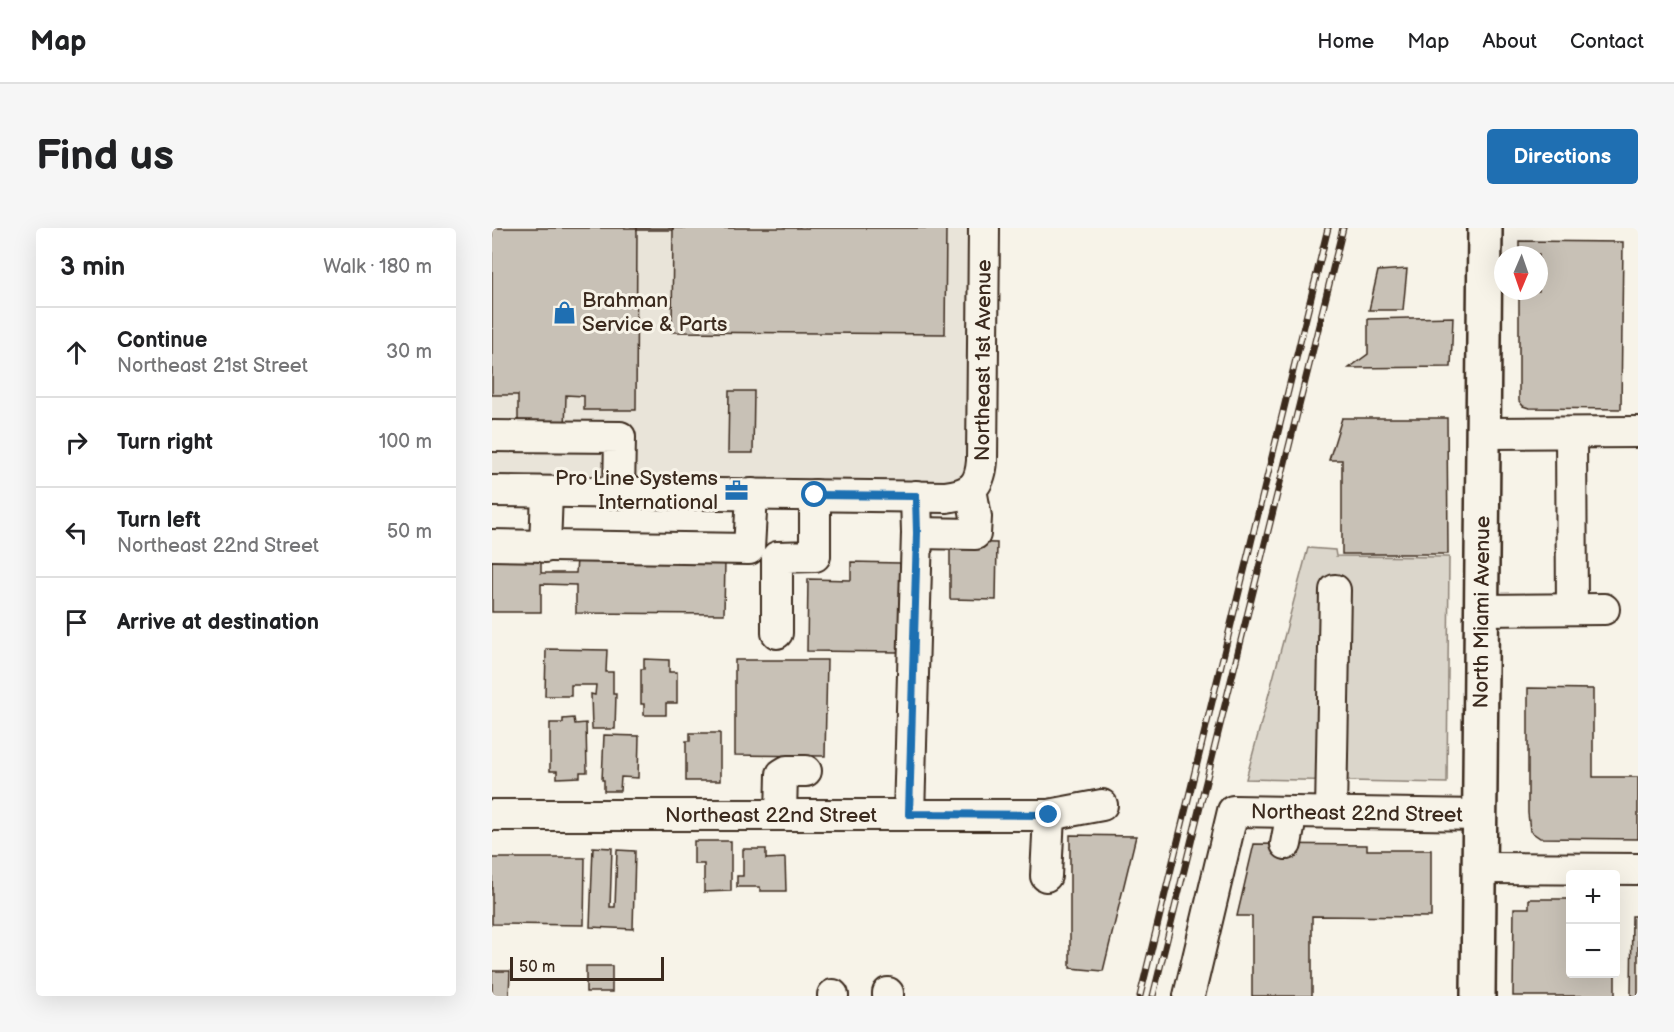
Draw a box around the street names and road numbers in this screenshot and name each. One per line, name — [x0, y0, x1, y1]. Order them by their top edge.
street label: Northeast 1st Avenue — [969, 259, 996, 461]
street label: North Miami Avenue — [1468, 516, 1495, 708]
street label: Northeast 22nd Street — [1251, 799, 1464, 827]
street label: Northeast 22nd Street — [665, 803, 878, 828]

